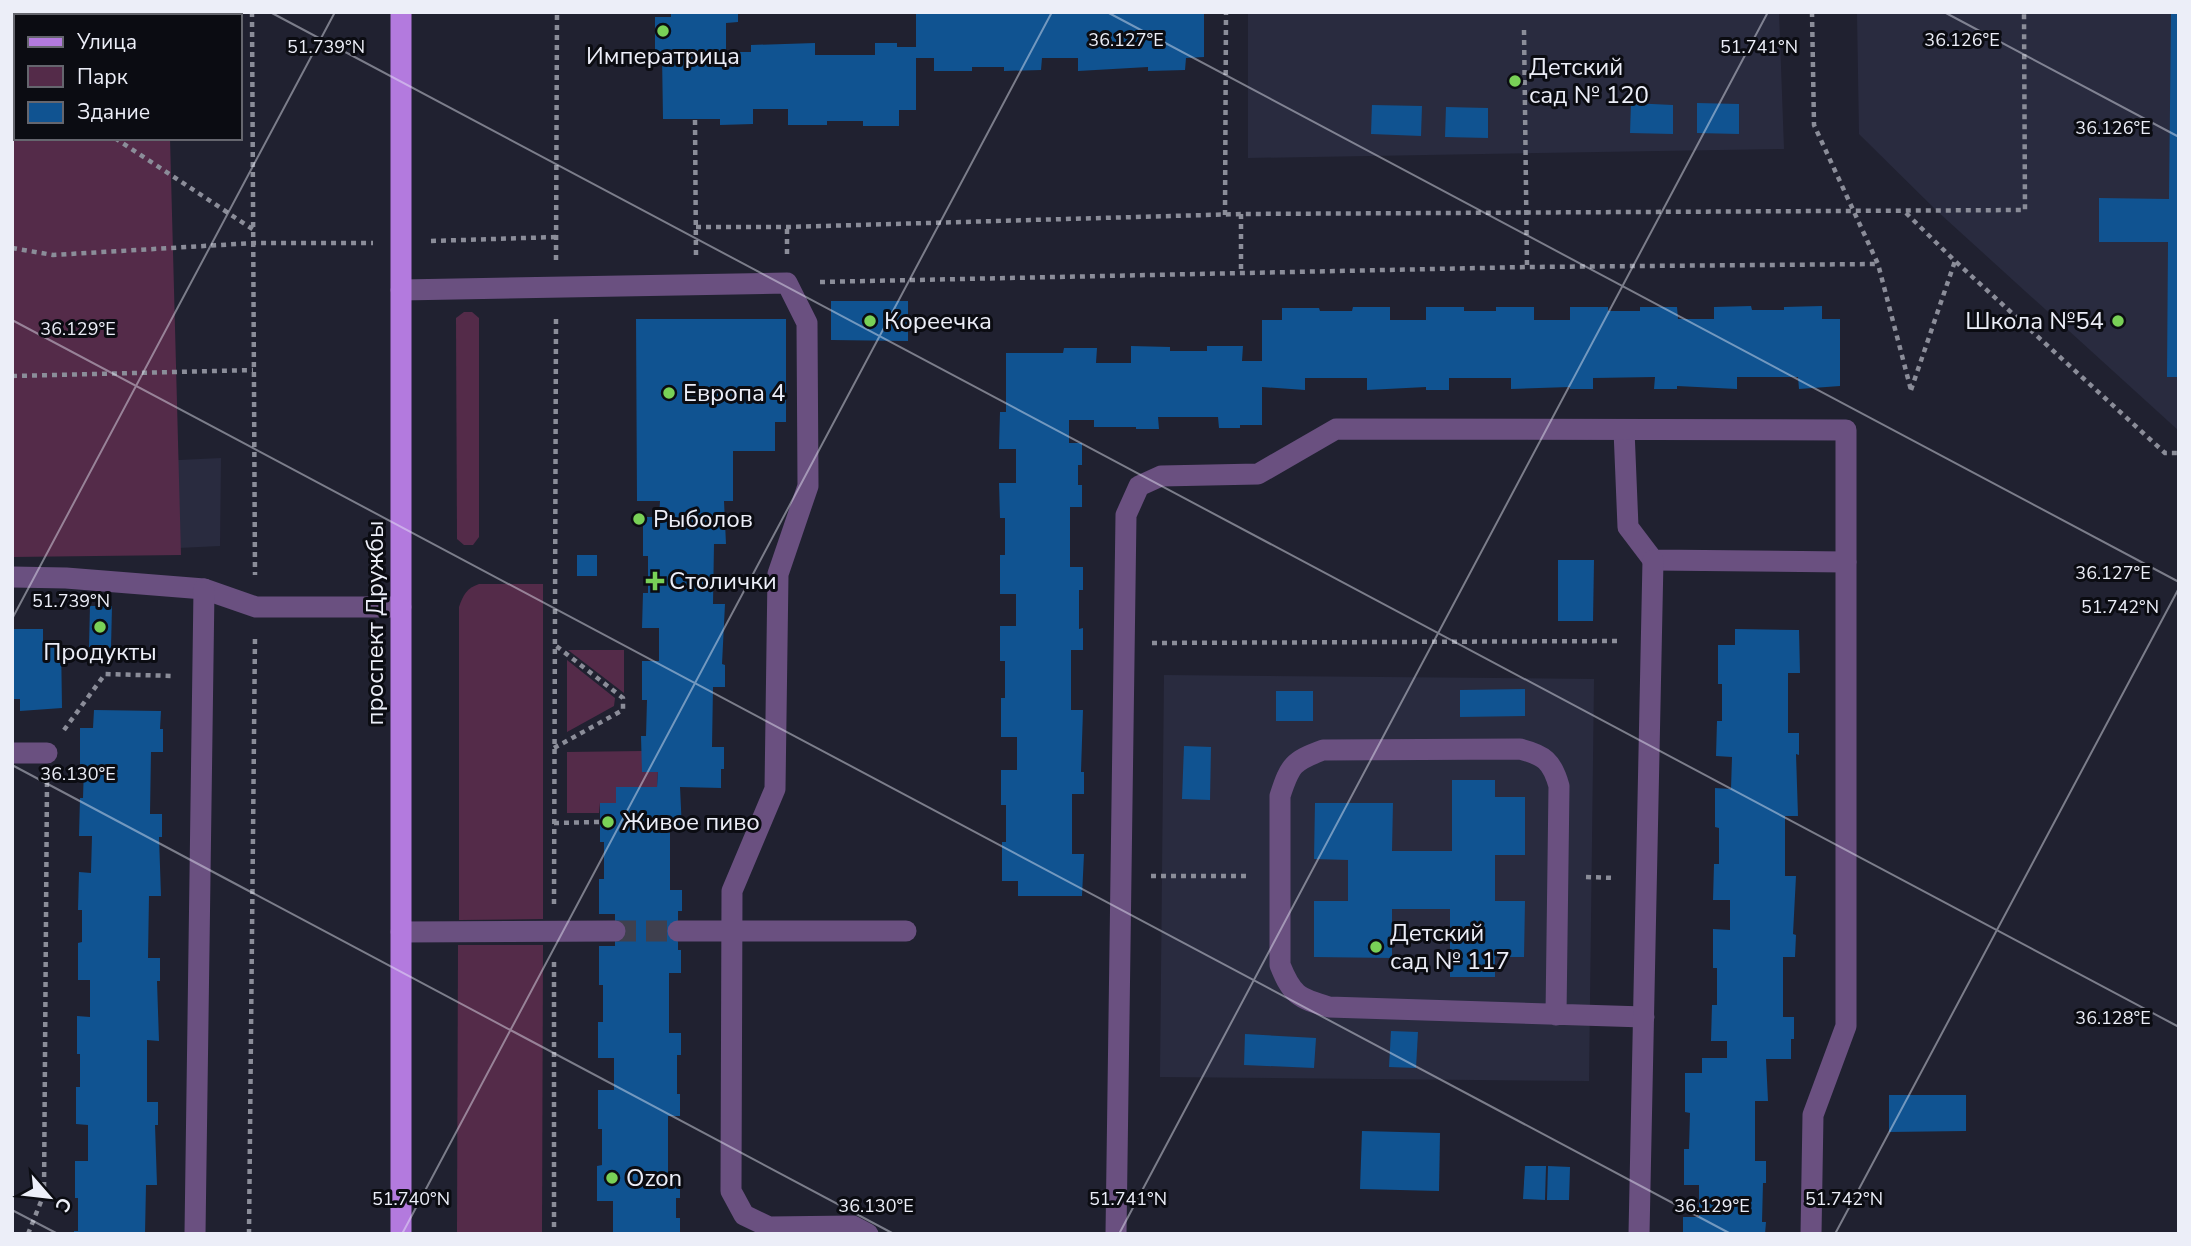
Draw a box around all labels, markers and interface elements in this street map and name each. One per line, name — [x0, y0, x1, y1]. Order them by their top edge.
legend — [14, 14, 242, 140]
marker: Императрица — [655, 23, 671, 39]
text: Улица — [76, 28, 137, 56]
text: 36.127°E — [1088, 28, 1164, 52]
text: 36.126°E — [1924, 28, 2000, 52]
text: 51.739°N — [287, 35, 365, 59]
text: 51.741°N — [1720, 35, 1798, 59]
place label: Императрица — [586, 40, 740, 72]
place label: Детский сад № 120 — [1529, 51, 1649, 111]
text: Парк — [77, 63, 129, 91]
marker: Детский сад № 120 — [1507, 73, 1523, 89]
text: Здание — [77, 98, 150, 126]
text: 36.126°E — [2075, 116, 2151, 140]
place label: Кореечка — [884, 305, 992, 337]
place label: Школа №54 — [1965, 305, 2104, 337]
marker: Кореечка — [862, 313, 878, 329]
marker: Школа №54 — [2110, 313, 2126, 329]
text: 36.129°E — [40, 317, 116, 341]
place label: Европа 4 — [683, 377, 785, 409]
marker: Европа 4 — [661, 385, 677, 401]
place label: Рыболов — [653, 503, 753, 535]
marker: Рыболов — [631, 511, 647, 527]
street label: проспект Дружбы — [359, 521, 391, 725]
text: 36.127°E — [2075, 561, 2151, 585]
place label: Столички — [669, 565, 777, 597]
marker: Столички — [647, 573, 663, 589]
text: 51.739°N — [32, 589, 110, 613]
text: 51.742°N — [2081, 595, 2159, 619]
marker: Продукты — [92, 619, 108, 635]
place label: Продукты — [43, 636, 157, 668]
text: 36.130°E — [40, 762, 116, 786]
place label: Живое пиво — [622, 806, 760, 838]
marker: Живое пиво — [600, 814, 616, 830]
place label: Детский сад № 117 — [1390, 917, 1510, 977]
marker: Детский сад № 117 — [1368, 939, 1384, 955]
text: 36.128°E — [2075, 1006, 2151, 1030]
north arrow — [14, 1162, 84, 1232]
place label: Ozon — [626, 1162, 682, 1194]
marker: Ozon — [604, 1170, 620, 1186]
text: 51.740°N — [372, 1187, 450, 1211]
text: 51.741°N — [1089, 1187, 1167, 1211]
text: 51.742°N — [1805, 1187, 1883, 1211]
text: С — [49, 1193, 78, 1216]
text: 36.130°E — [838, 1194, 914, 1218]
text: 36.129°E — [1674, 1194, 1750, 1218]

